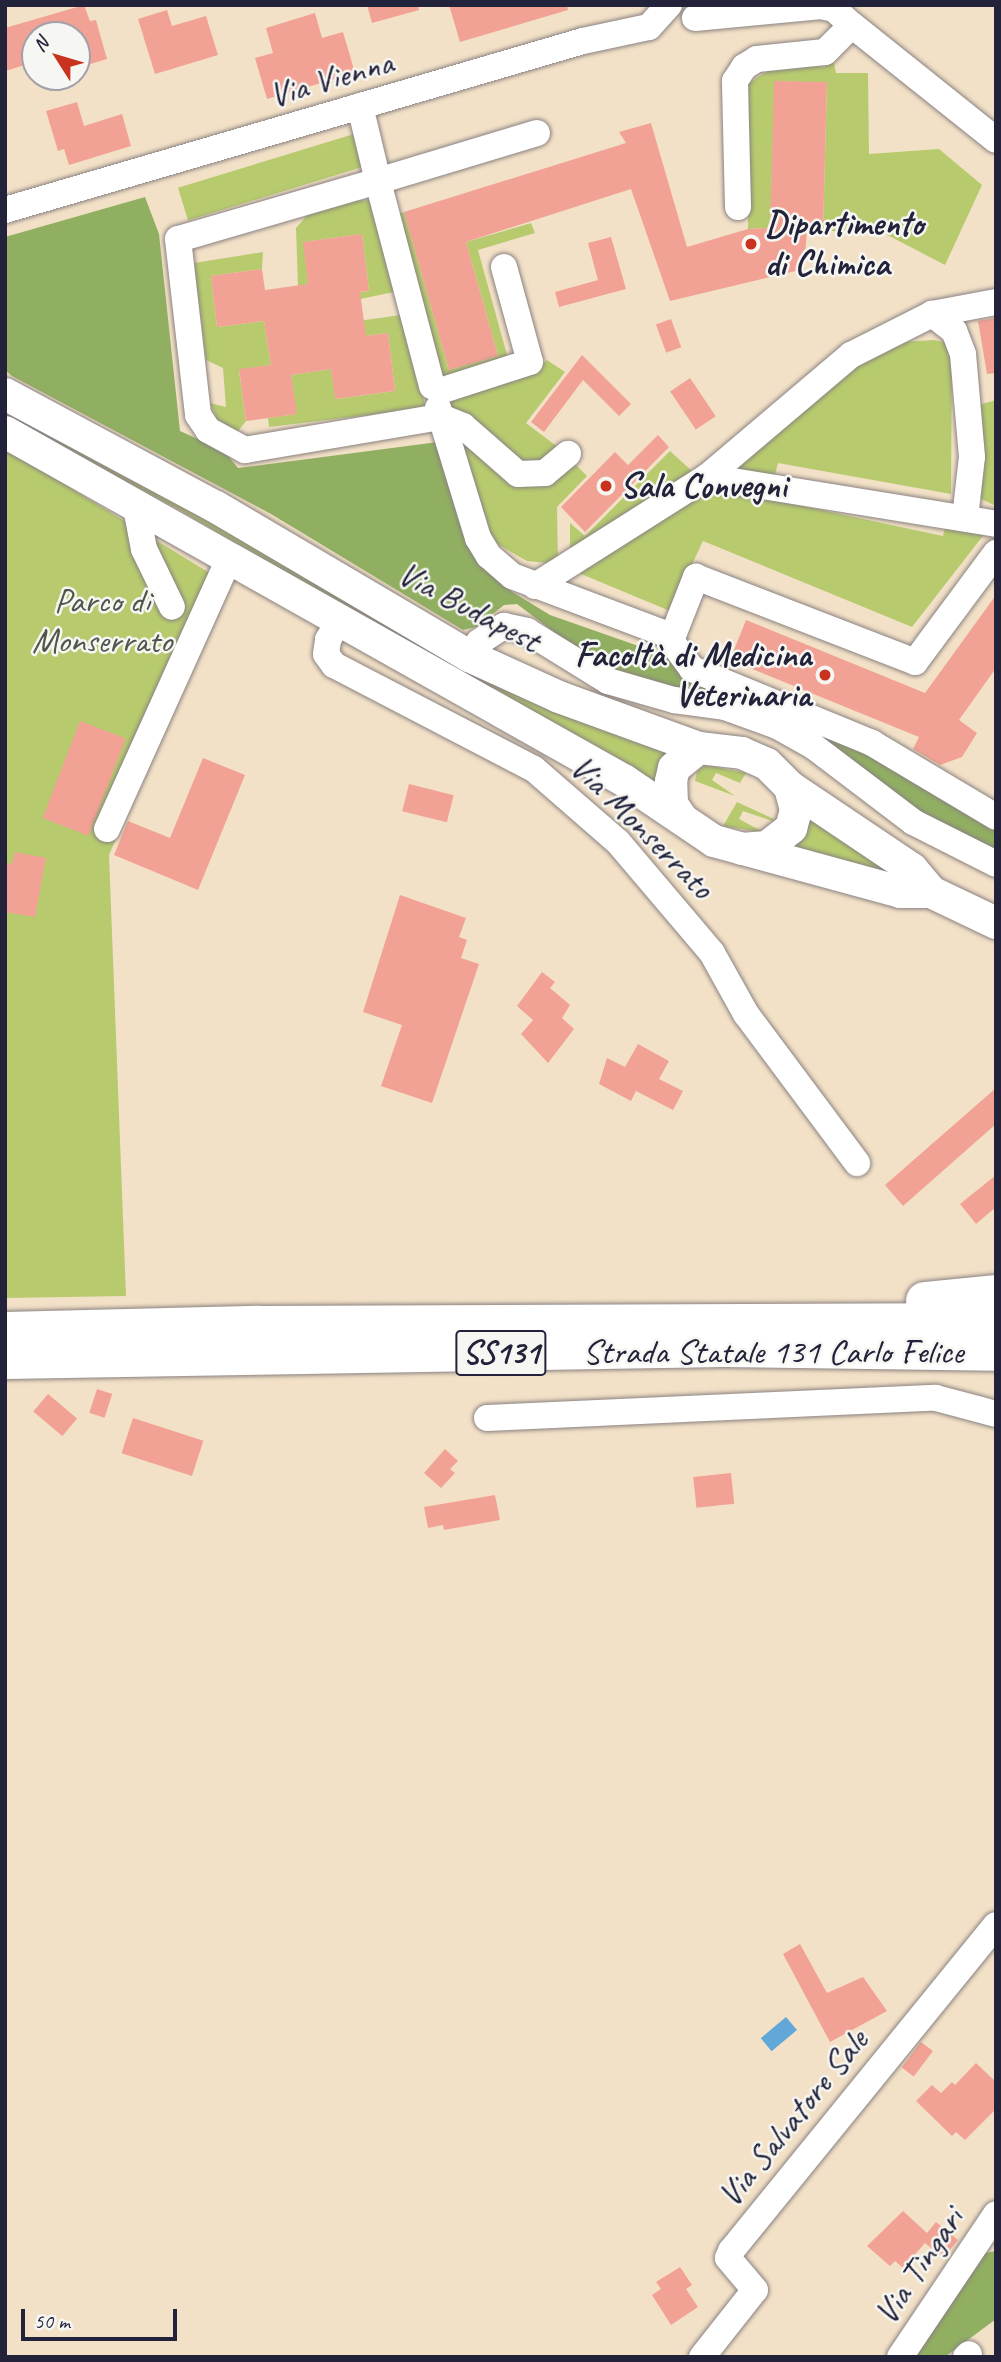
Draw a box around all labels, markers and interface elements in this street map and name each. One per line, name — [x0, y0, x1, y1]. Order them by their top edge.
north arrow — [21, 21, 91, 91]
text: N — [28, 33, 54, 56]
street label: Via Vienna — [264, 41, 398, 117]
place label: Dipartimento di Chimica — [765, 203, 923, 285]
marker: Dipartimento di Chimica — [743, 236, 759, 252]
place label: Sala Convegni — [620, 465, 786, 507]
marker: Sala Convegni — [598, 478, 614, 494]
street label: Via Budapest — [391, 552, 547, 662]
park label: Parco di Monserrato — [32, 580, 172, 662]
place label: Facoltà di Medicina Veterinaria — [574, 634, 811, 716]
marker: Facoltà di Medicina Veterinaria — [817, 667, 833, 683]
street label: Via Monserrato — [561, 746, 723, 908]
road number: SS131 — [454, 1324, 548, 1382]
street label: Strada Statale 131 Carlo Felice — [583, 1331, 963, 1373]
street label: Via Salvatore Sale — [709, 2021, 877, 2215]
street label: Via Tingari — [865, 2200, 973, 2332]
scale bar — [24, 2296, 180, 2340]
text: 50 m — [34, 2308, 70, 2334]

